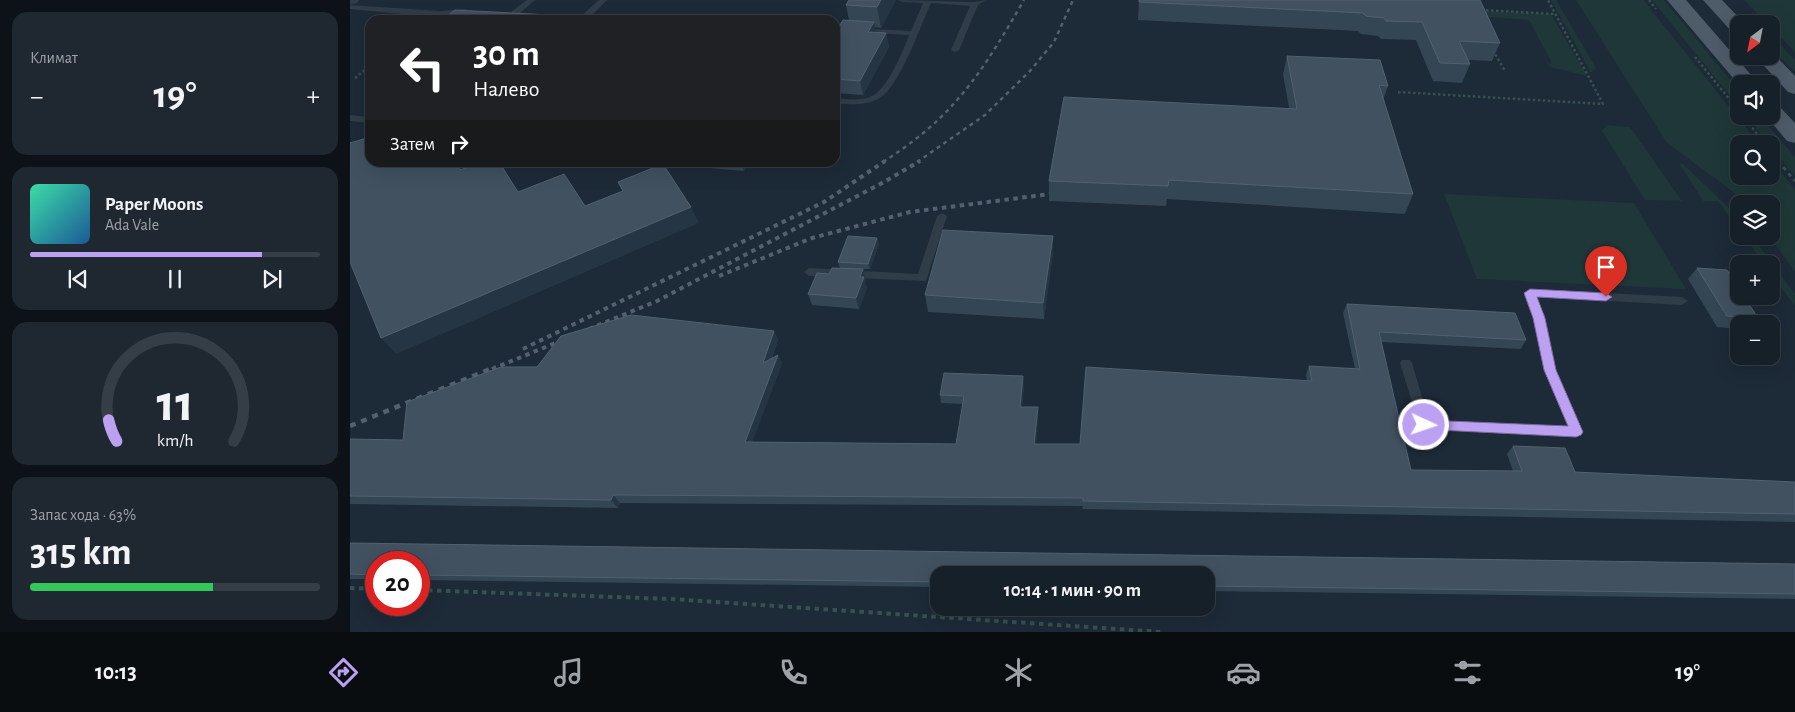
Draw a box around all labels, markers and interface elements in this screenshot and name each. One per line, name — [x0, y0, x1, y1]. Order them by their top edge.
north arrow — [1730, 15, 1780, 65]
map controls — [1730, 15, 1780, 365]
icon: left — [390, 35, 455, 100]
text: 30 m — [473, 37, 540, 72]
text: Климат — [30, 50, 78, 66]
button: sound — [1730, 75, 1780, 125]
text: 19° — [153, 77, 197, 115]
text: Налево — [473, 78, 539, 100]
text: − — [30, 83, 43, 111]
text: + — [307, 83, 320, 111]
icon: right — [445, 130, 473, 158]
text: Затем — [390, 135, 435, 154]
button: search — [1730, 135, 1780, 185]
text: Paper Moons — [105, 195, 203, 214]
button: layers — [1730, 195, 1780, 245]
text: Ada Vale — [105, 217, 159, 233]
pin — [1585, 246, 1627, 297]
icon: arrive — [1592, 253, 1620, 281]
button: + — [1730, 255, 1780, 305]
icon: previous — [64, 265, 92, 293]
icon: pause — [161, 265, 189, 293]
icon: next — [258, 265, 286, 293]
button: − — [1730, 315, 1780, 365]
text: 11 — [156, 378, 194, 430]
position arrow — [1397, 398, 1449, 450]
text: km/h — [157, 432, 193, 450]
text: Запас хода · 63% — [30, 507, 136, 523]
text: 315 km — [30, 534, 132, 572]
speed limit sign: 20 — [365, 551, 430, 616]
text: 10:14 · 1 мин · 90 m — [1004, 581, 1141, 600]
icon: directions — [326, 655, 361, 690]
icon: music — [551, 655, 586, 690]
icon: phone — [776, 655, 811, 690]
icon: climate — [1001, 655, 1036, 690]
icon: car — [1226, 655, 1261, 690]
icon: filters — [1450, 655, 1485, 690]
text: 10:13 — [95, 661, 137, 683]
text: 19° — [1675, 661, 1700, 683]

